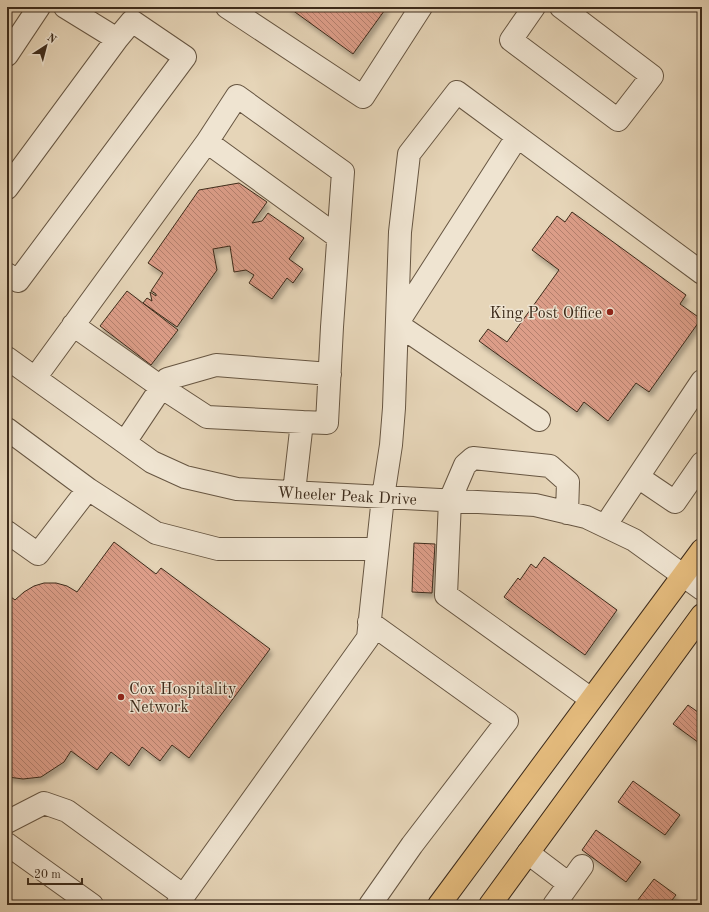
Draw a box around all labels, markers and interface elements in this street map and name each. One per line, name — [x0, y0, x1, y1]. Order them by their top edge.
north arrow — [26, 26, 66, 66]
text: N — [44, 32, 58, 46]
place label: King Post Office — [490, 306, 602, 322]
marker: King Post Office — [605, 307, 615, 317]
street label: Wheeler Peak Drive — [277, 485, 417, 509]
place label: Cox Hospitality Network — [129, 682, 237, 716]
marker: Cox Hospitality Network — [116, 692, 126, 702]
scale bar — [28, 860, 82, 886]
text: 20 m — [34, 869, 61, 881]

